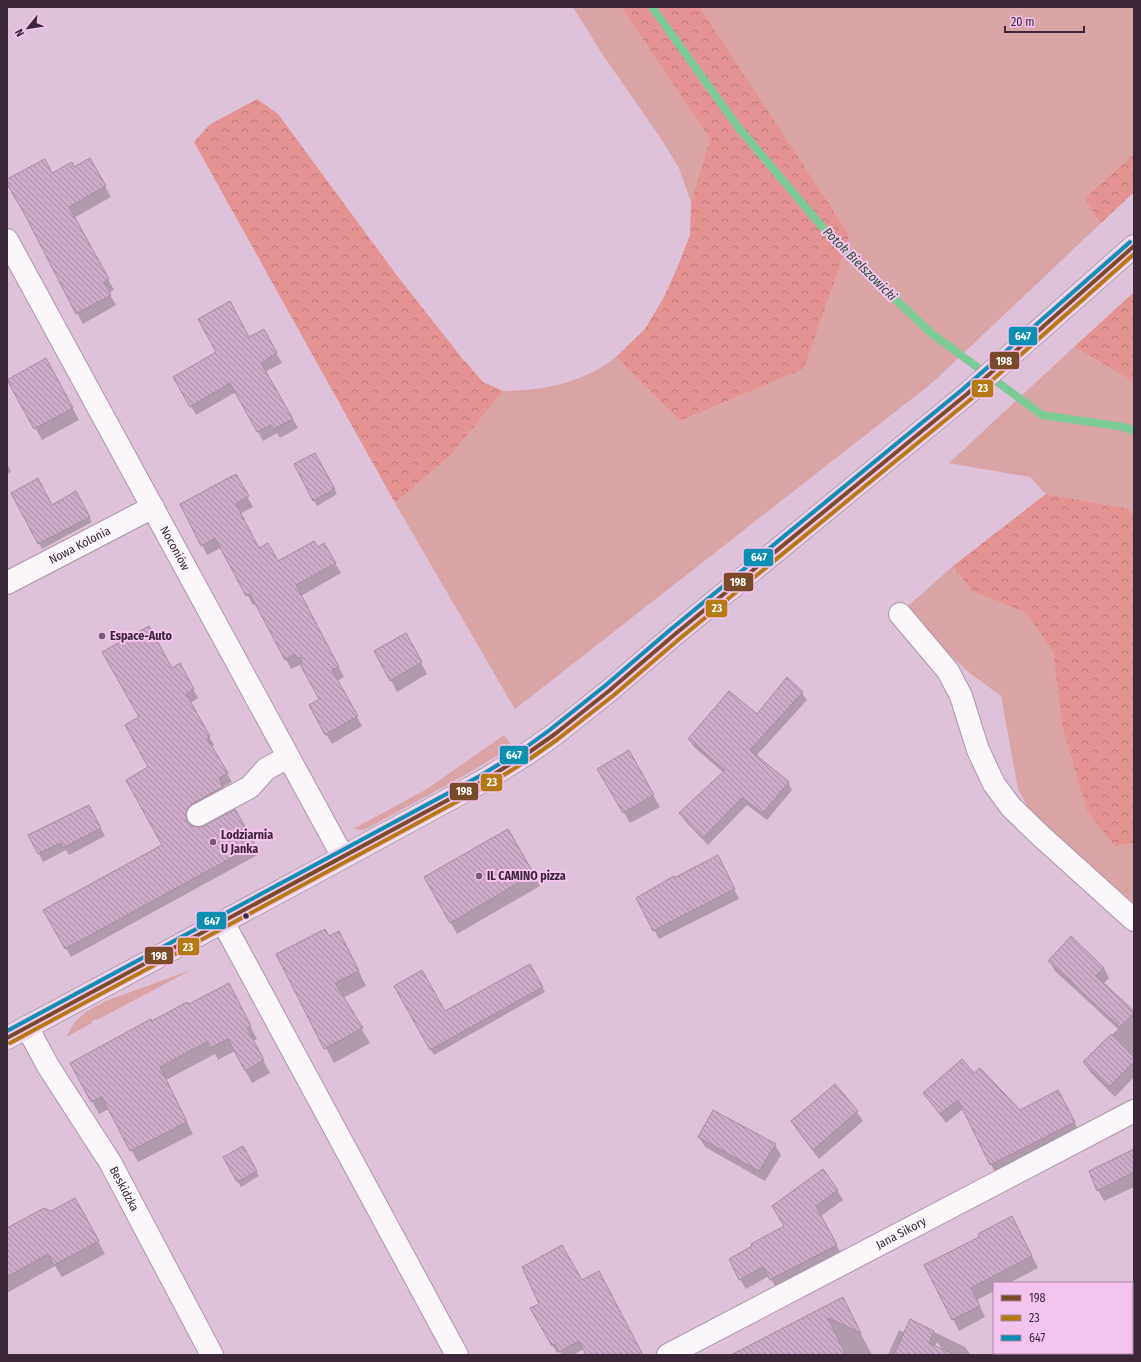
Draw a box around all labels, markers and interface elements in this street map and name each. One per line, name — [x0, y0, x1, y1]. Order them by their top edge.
north arrow — [8, 8, 48, 48]
scale bar — [1005, 8, 1084, 34]
text: 20 m — [1011, 15, 1035, 29]
text: N — [12, 27, 27, 39]
water label: Potok Bielszowicki — [820, 224, 900, 304]
line badge: 647 — [1008, 326, 1038, 346]
text: 647 — [1015, 330, 1031, 343]
line badge: 198 — [989, 351, 1020, 370]
text: 198 — [996, 355, 1012, 368]
line badge: 23 — [971, 379, 994, 398]
text: 23 — [977, 382, 988, 395]
street label: Nowa Kolonia — [47, 523, 113, 567]
street label: Noconiów — [157, 524, 193, 573]
line badge: 647 — [743, 548, 774, 567]
text: 647 — [751, 551, 767, 564]
line badge: 198 — [723, 572, 754, 592]
text: 198 — [730, 576, 746, 589]
line badge: 23 — [705, 599, 728, 618]
text: 23 — [711, 602, 722, 615]
place label: Espace-Auto — [110, 629, 172, 643]
marker: Espace-Auto — [97, 631, 107, 641]
line badge: 647 — [499, 745, 529, 765]
text: 647 — [506, 749, 522, 762]
line badge: 23 — [480, 773, 503, 792]
text: 23 — [486, 776, 497, 789]
line badge: 198 — [449, 782, 479, 801]
text: 198 — [456, 785, 472, 798]
place label: Lodziarnia U Janka — [221, 828, 273, 856]
marker: Lodziarnia U Janka — [208, 837, 218, 847]
place label: IL CAMINO pizza — [487, 869, 566, 883]
marker: IL CAMINO pizza — [474, 871, 484, 881]
line badge: 647 — [196, 911, 227, 930]
unlabelled marker — [241, 911, 251, 921]
text: 647 — [204, 915, 220, 928]
line badge: 23 — [177, 937, 200, 956]
text: 23 — [182, 941, 193, 954]
line badge: 198 — [144, 946, 174, 965]
text: 198 — [151, 950, 167, 963]
street label: Beskidzka — [107, 1164, 142, 1214]
street label: Jana Sikory — [874, 1214, 929, 1252]
legend — [993, 1282, 1133, 1354]
text: 198 — [1029, 1291, 1046, 1305]
text: 23 — [1029, 1311, 1040, 1325]
text: 647 — [1029, 1331, 1046, 1345]

